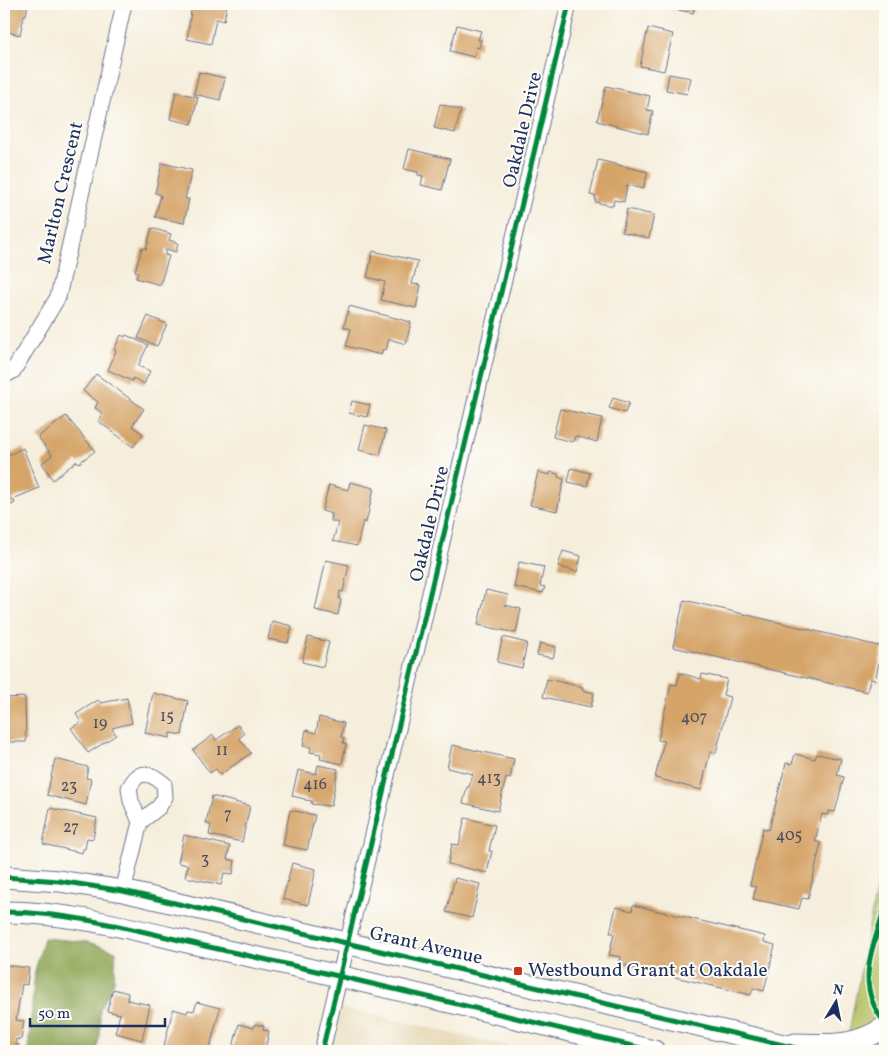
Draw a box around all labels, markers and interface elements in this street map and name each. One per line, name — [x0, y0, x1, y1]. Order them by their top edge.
street label: Oakdale Drive — [497, 69, 549, 191]
street label: Marlton Crescent — [32, 119, 90, 267]
street label: Oakdale Drive — [404, 463, 456, 585]
house number: 15 — [160, 706, 174, 728]
house number: 407 — [681, 707, 708, 729]
house number: 19 — [93, 713, 107, 735]
house number: 11 — [216, 740, 228, 762]
house number: 413 — [477, 768, 501, 790]
house number: 416 — [303, 774, 327, 796]
house number: 23 — [61, 776, 77, 798]
house number: 7 — [224, 804, 232, 826]
house number: 27 — [63, 817, 79, 839]
house number: 405 — [776, 825, 802, 847]
house number: 3 — [201, 849, 209, 871]
street label: Grant Avenue — [367, 920, 485, 972]
place label: Westbound Grant at Oakdale — [528, 958, 767, 984]
marker: Westbound Grant at Oakdale — [512, 965, 524, 977]
north arrow — [812, 978, 862, 1028]
text: N — [831, 980, 845, 1001]
scale bar — [30, 995, 165, 1027]
text: 50 m — [38, 1004, 70, 1025]

